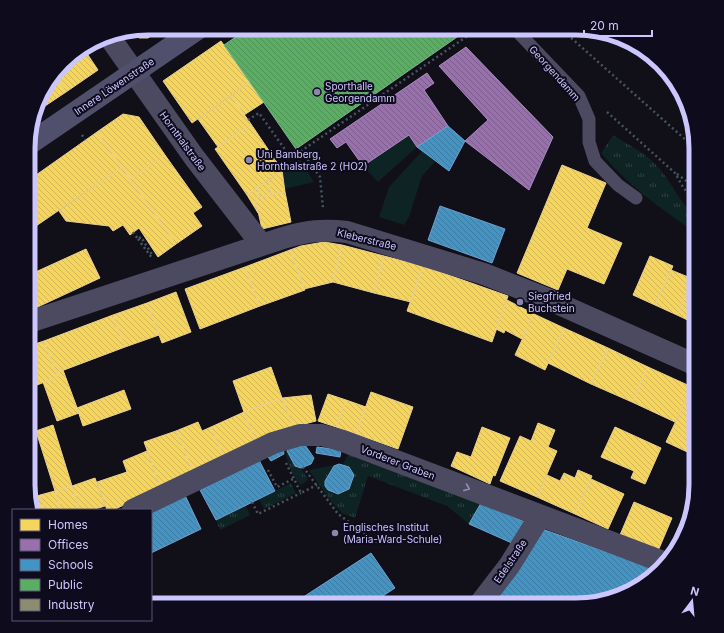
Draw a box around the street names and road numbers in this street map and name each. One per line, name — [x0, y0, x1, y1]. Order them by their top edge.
street label: Georgendamm — [527, 43, 583, 103]
street label: Innere Löwenstraße — [72, 55, 156, 117]
street label: Hornthalstraße — [157, 109, 209, 173]
street label: Kleberstraße — [336, 226, 398, 252]
street label: Vorderer Graben — [359, 442, 437, 482]
street label: Edelstraße — [491, 537, 529, 585]

